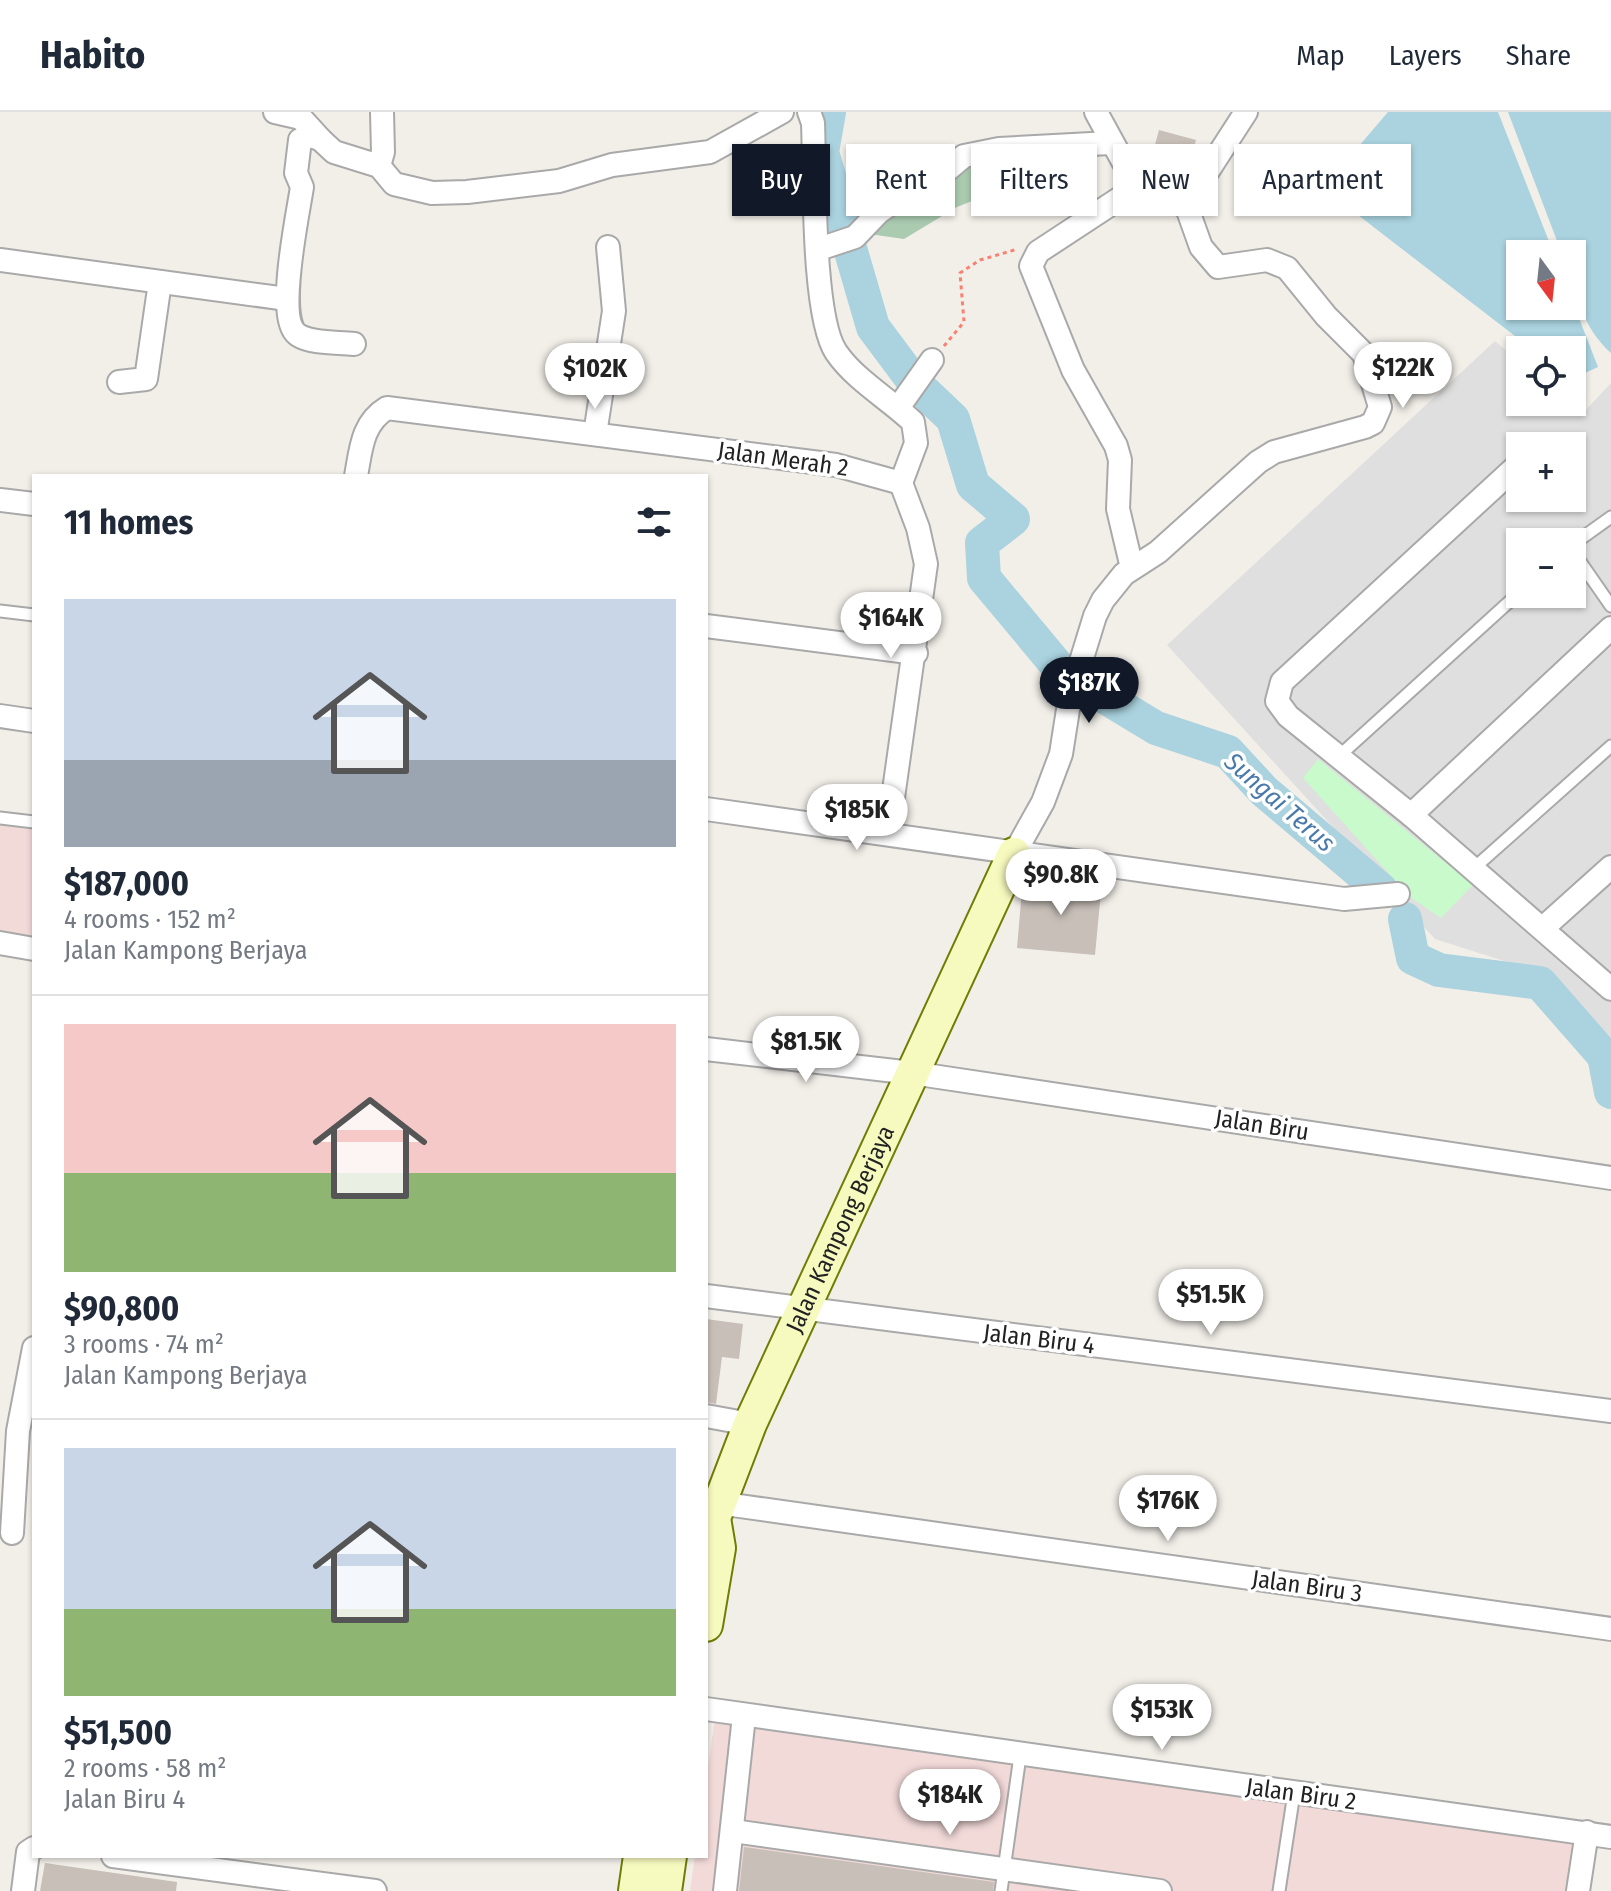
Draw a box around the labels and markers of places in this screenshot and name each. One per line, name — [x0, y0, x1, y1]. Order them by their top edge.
pin: $122K — [1347, 342, 1459, 410]
pin: $102K — [539, 343, 651, 411]
pin: $164K — [835, 592, 947, 660]
pin: $187K — [1033, 657, 1145, 725]
pin: $185K — [801, 784, 913, 852]
pin: $90.8K — [996, 849, 1126, 917]
pin: $81.5K — [741, 1016, 871, 1084]
pin: $51.5K — [1146, 1269, 1276, 1337]
pin: $176K — [1112, 1475, 1224, 1543]
pin: $153K — [1106, 1684, 1218, 1752]
pin: $184K — [894, 1769, 1006, 1837]

